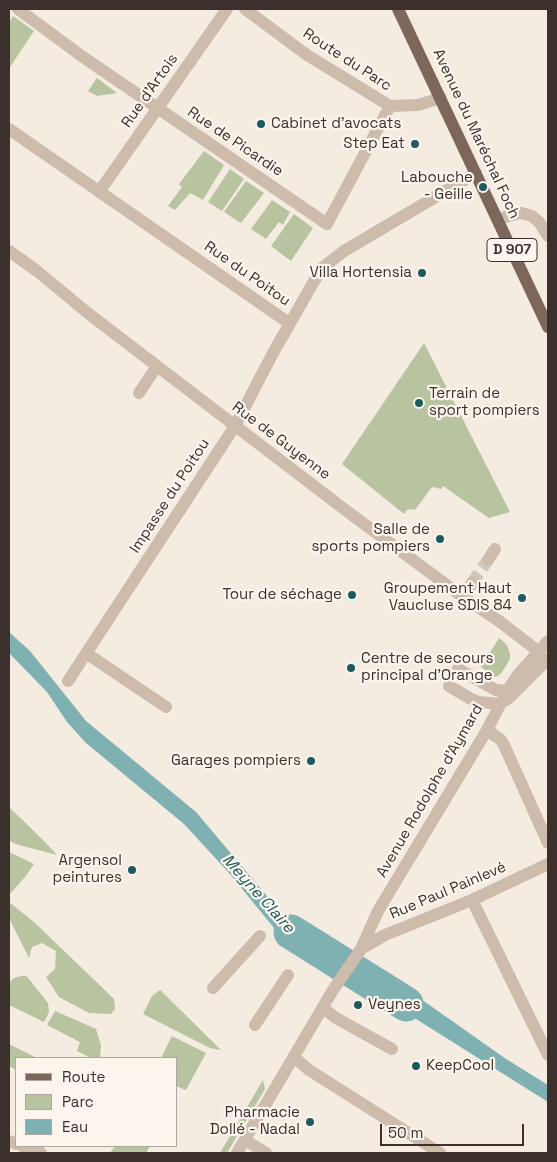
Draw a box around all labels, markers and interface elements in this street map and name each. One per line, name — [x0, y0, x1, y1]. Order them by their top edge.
street label: Route du Parc — [299, 25, 395, 95]
street label: Avenue du Maréchal Foch — [429, 46, 523, 222]
street label: Rue d'Artois — [118, 51, 182, 131]
street label: Rue de Picardie — [184, 103, 286, 181]
place label: Cabinet d'avocats — [271, 115, 401, 133]
marker: Cabinet d'avocats — [255, 118, 267, 130]
place label: Step Eat — [343, 135, 405, 153]
marker: Step Eat — [409, 138, 421, 150]
place label: Labouche - Geille — [401, 169, 473, 204]
marker: Labouche - Geille — [477, 181, 489, 193]
street label: Rue du Poitou — [201, 238, 293, 310]
road number: D 907 — [487, 238, 537, 262]
place label: Villa Hortensia — [310, 264, 412, 282]
marker: Villa Hortensia — [416, 267, 428, 279]
place label: Terrain de sport pompiers — [429, 385, 540, 420]
marker: Terrain de sport pompiers — [413, 397, 425, 409]
street label: Rue de Guyenne — [228, 398, 334, 484]
street label: Impasse du Poitou — [126, 435, 214, 557]
place label: Salle de sports pompiers — [311, 521, 430, 556]
marker: Salle de sports pompiers — [434, 533, 446, 545]
place label: Groupement Haut Vaucluse SDIS 84 — [384, 580, 512, 615]
place label: Tour de séchage — [222, 586, 342, 604]
marker: Tour de séchage — [346, 589, 358, 601]
marker: Groupement Haut Vaucluse SDIS 84 — [516, 592, 528, 604]
place label: Centre de secours principal d'Orange — [361, 650, 494, 685]
marker: Centre de secours principal d'Orange — [345, 662, 357, 674]
street label: Avenue Rodolphe d'Aymard — [373, 701, 487, 881]
place label: Garages pompiers — [171, 752, 301, 770]
marker: Garages pompiers — [305, 755, 317, 767]
water label: Meyne Claire — [218, 851, 298, 937]
place label: Argensol peintures — [53, 852, 122, 887]
street label: Rue Paul Painlevé — [387, 858, 509, 924]
marker: Argensol peintures — [126, 864, 138, 876]
place label: Veynes — [368, 996, 421, 1014]
marker: Veynes — [352, 999, 364, 1011]
legend — [15, 1057, 178, 1147]
place label: KeepCool — [426, 1057, 494, 1075]
marker: KeepCool — [410, 1060, 422, 1072]
text: Route — [62, 1067, 105, 1086]
text: Parc — [62, 1092, 94, 1111]
place label: Pharmacie Dollé - Nadal — [210, 1104, 300, 1139]
scale bar — [382, 1114, 526, 1146]
marker: Pharmacie Dollé - Nadal — [304, 1116, 316, 1128]
text: Eau — [62, 1117, 88, 1136]
text: 50 m — [388, 1123, 423, 1142]

